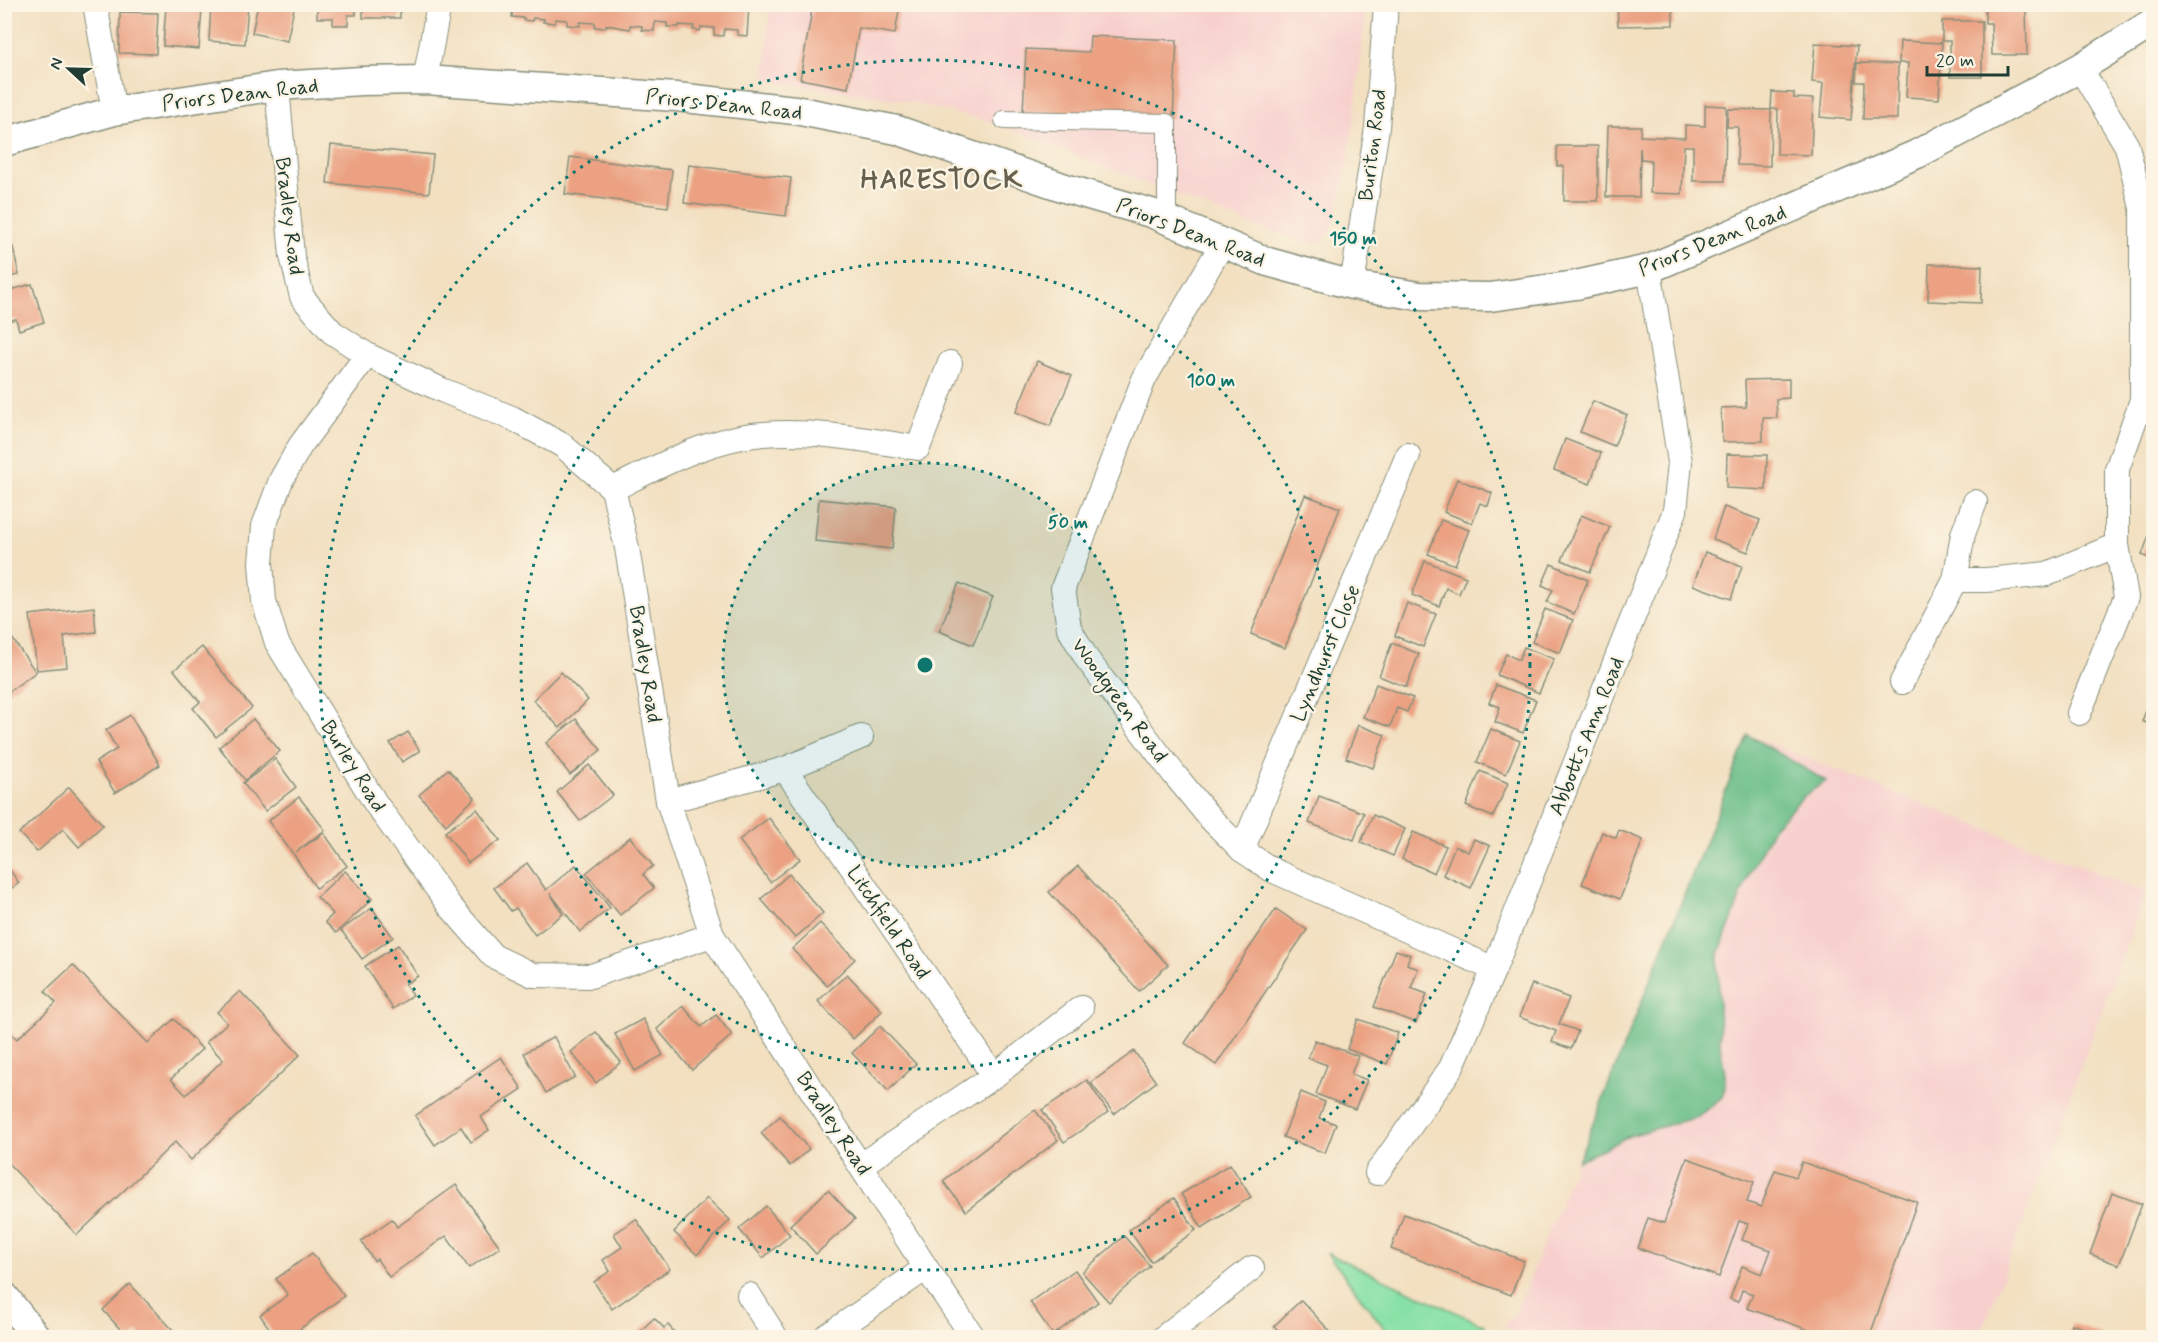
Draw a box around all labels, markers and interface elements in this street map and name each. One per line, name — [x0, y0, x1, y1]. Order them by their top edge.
north arrow — [39, 39, 99, 99]
scale bar — [1927, 39, 2008, 77]
text: 20 m — [1936, 49, 1974, 73]
text: N — [45, 55, 68, 73]
street label: Priors Dean Road — [160, 72, 320, 118]
street label: Priors Dean Road — [644, 83, 804, 127]
street label: Buriton Road — [1352, 88, 1394, 203]
street label: Bradley Road — [268, 156, 310, 277]
district label: HARESTOCK — [861, 163, 1023, 198]
street label: Priors Dean Road — [1112, 192, 1269, 274]
street label: Priors Dean Road — [1634, 198, 1791, 283]
text: 150 m — [1329, 227, 1377, 251]
text: 100 m — [1187, 369, 1235, 393]
text: 50 m — [1048, 511, 1088, 535]
street label: Lyndhurst Close — [1284, 580, 1367, 726]
street label: Bradley Road — [622, 603, 668, 725]
street label: Woodgreen Road — [1064, 633, 1174, 769]
street label: Abbotts Ann Road — [1542, 653, 1631, 820]
centre of rings — [915, 655, 935, 675]
street label: Burley Road — [314, 715, 392, 818]
street label: Litchfield Road — [840, 860, 937, 985]
street label: Bradley Road — [789, 1066, 877, 1181]

